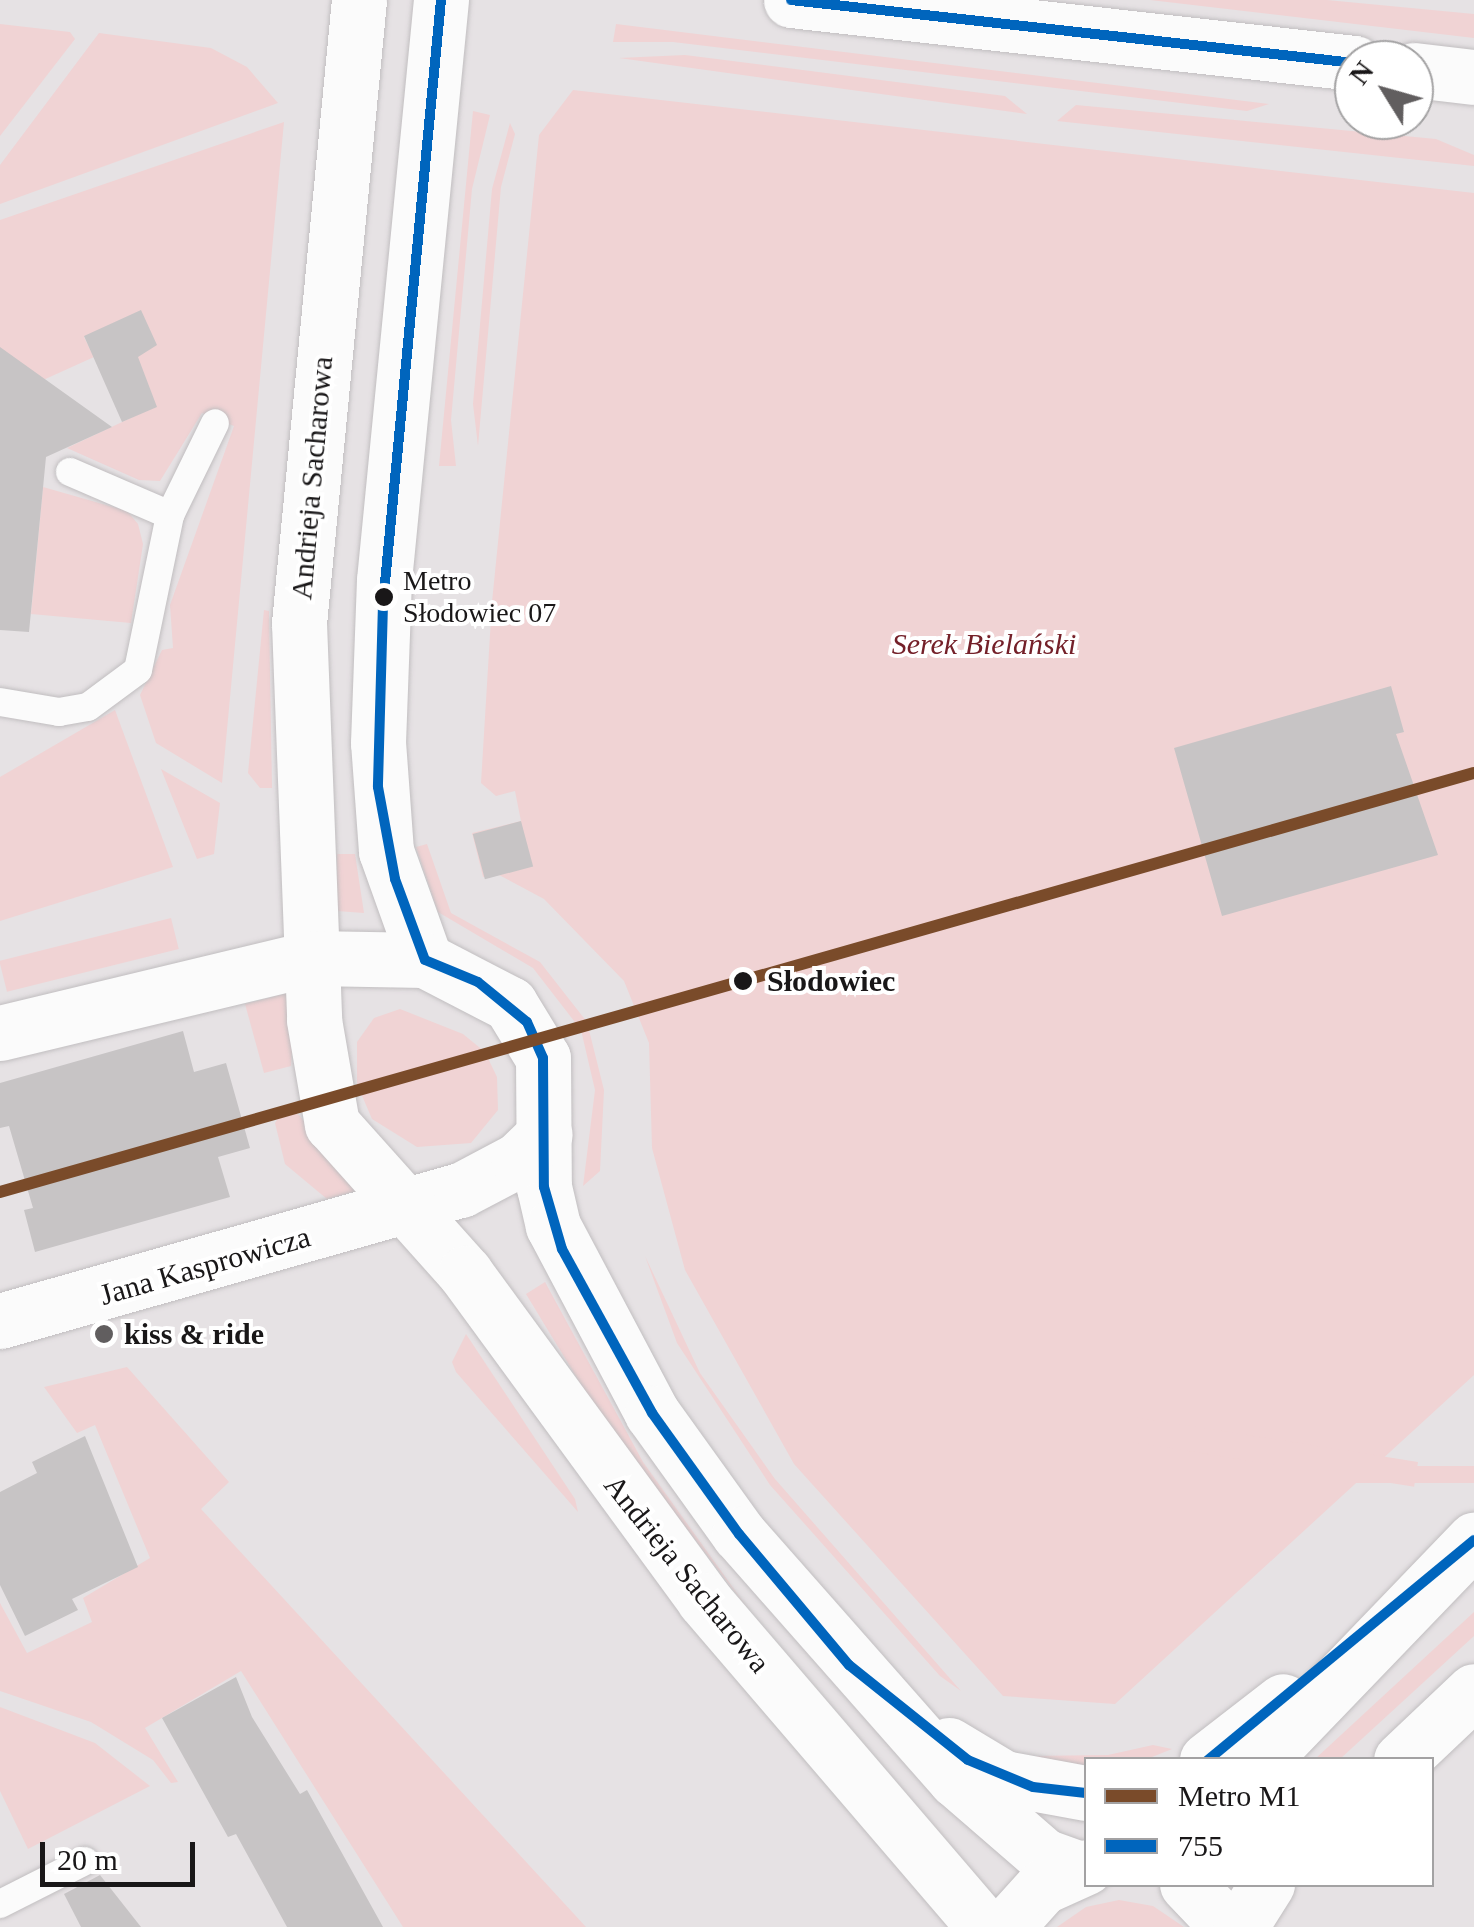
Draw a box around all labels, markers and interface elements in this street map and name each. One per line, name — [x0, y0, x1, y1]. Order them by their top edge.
north arrow — [1334, 40, 1434, 140]
text: N — [1343, 55, 1380, 90]
street label: Andrieja Sacharowa — [283, 355, 341, 601]
place label: Metro Słodowiec 07 — [403, 564, 556, 630]
marker: Metro Słodowiec 07 — [374, 587, 394, 607]
park label: Serek Bielański — [892, 626, 1076, 662]
place label: Słodowiec — [767, 963, 895, 999]
marker: Słodowiec — [728, 966, 758, 996]
street label: Jana Kasprowicza — [96, 1219, 314, 1313]
place label: kiss & ride — [124, 1316, 264, 1352]
marker: kiss & ride — [93, 1323, 115, 1345]
street label: Andrieja Sacharowa — [596, 1468, 778, 1680]
legend — [1084, 1757, 1434, 1887]
text: Metro M1 — [1178, 1779, 1301, 1812]
scale bar — [45, 1822, 200, 1884]
text: 755 — [1178, 1829, 1223, 1862]
text: 20 m — [57, 1843, 118, 1876]

